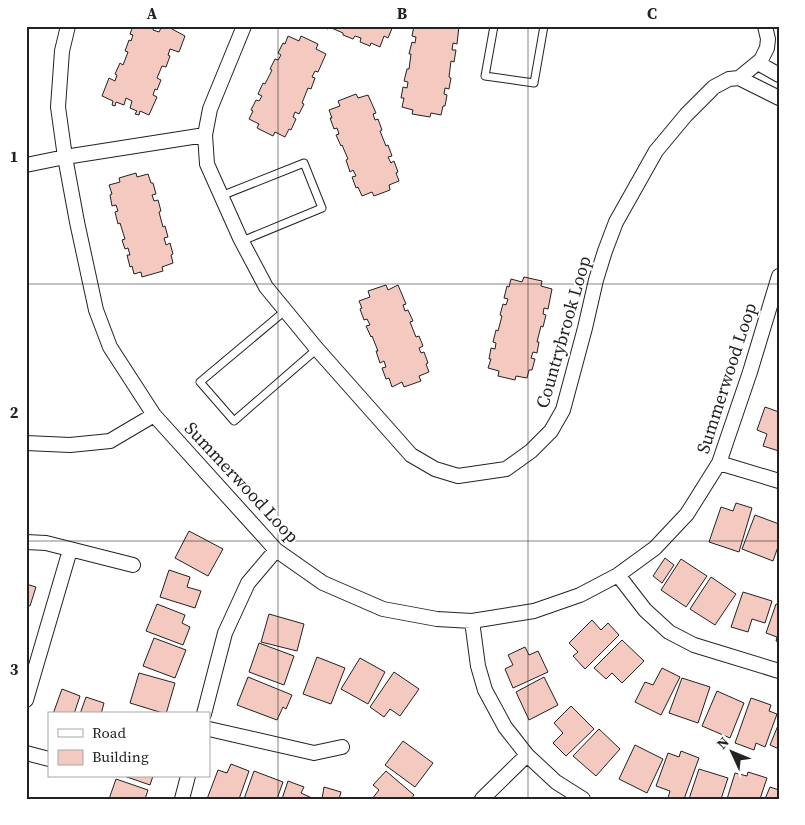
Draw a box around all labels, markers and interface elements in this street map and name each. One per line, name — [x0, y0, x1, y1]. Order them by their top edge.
text: A — [147, 2, 158, 24]
text: B — [397, 2, 408, 24]
text: C — [647, 2, 657, 24]
text: 1 — [10, 145, 18, 167]
street label: Countrybrook Loop — [529, 253, 597, 411]
street label: Summerwood Loop — [690, 299, 762, 457]
text: 2 — [10, 401, 19, 423]
street label: Summerwood Loop — [179, 416, 305, 548]
text: 3 — [10, 658, 19, 680]
legend — [48, 712, 210, 778]
text: Road — [92, 722, 126, 743]
north arrow — [708, 728, 758, 778]
text: N — [712, 732, 733, 754]
text: Building — [92, 746, 149, 767]

